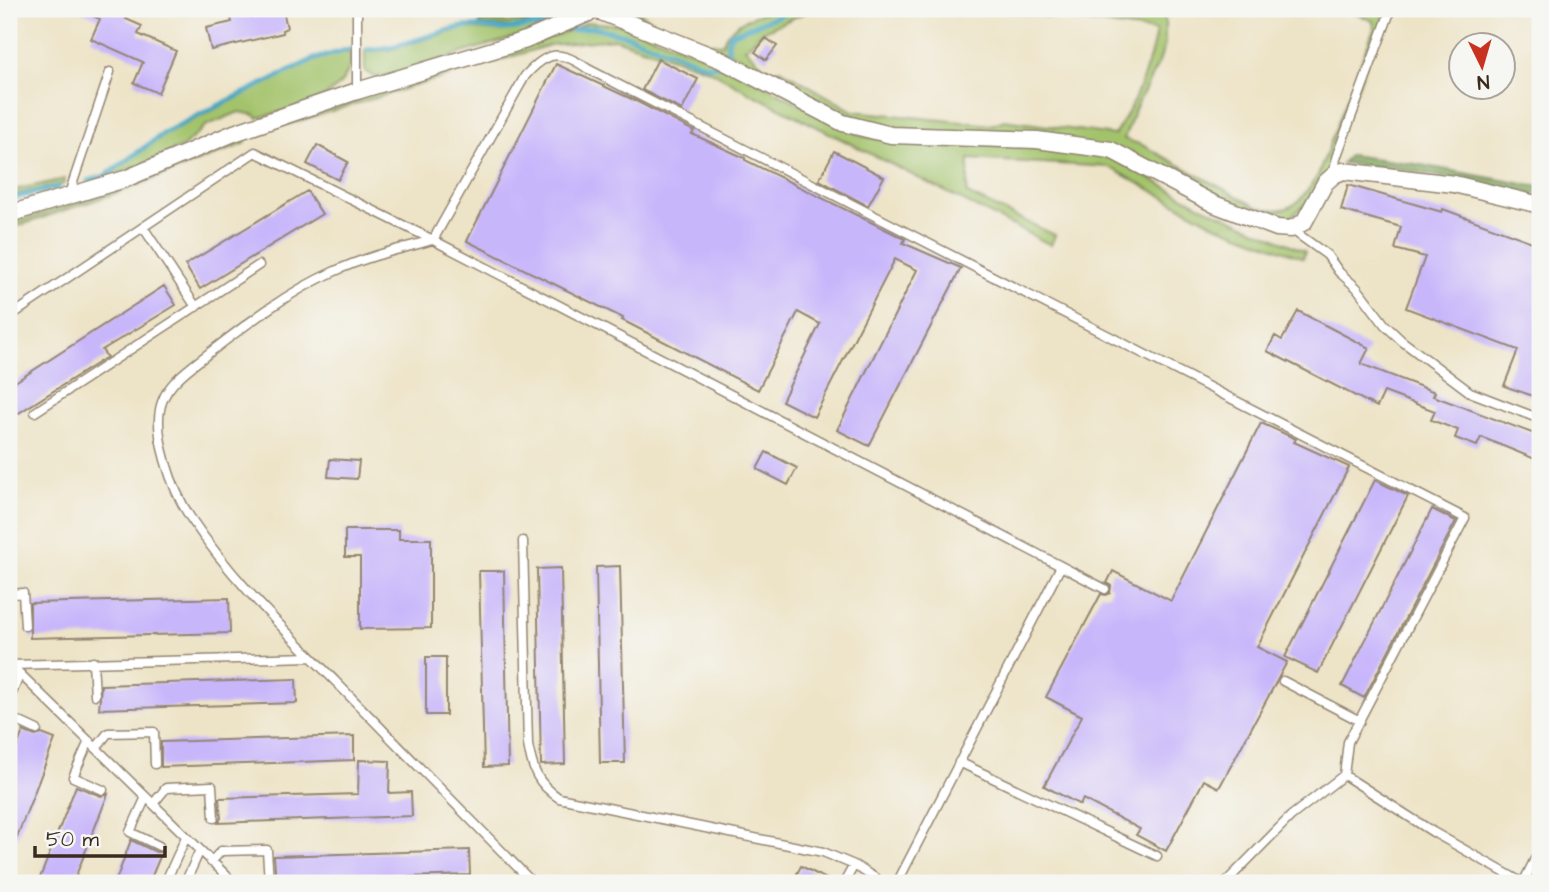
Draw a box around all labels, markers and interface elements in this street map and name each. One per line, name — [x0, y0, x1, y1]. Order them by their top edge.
north arrow — [1448, 32, 1518, 102]
text: N — [1476, 67, 1490, 95]
scale bar — [35, 815, 164, 859]
text: 50 m — [46, 825, 100, 854]

